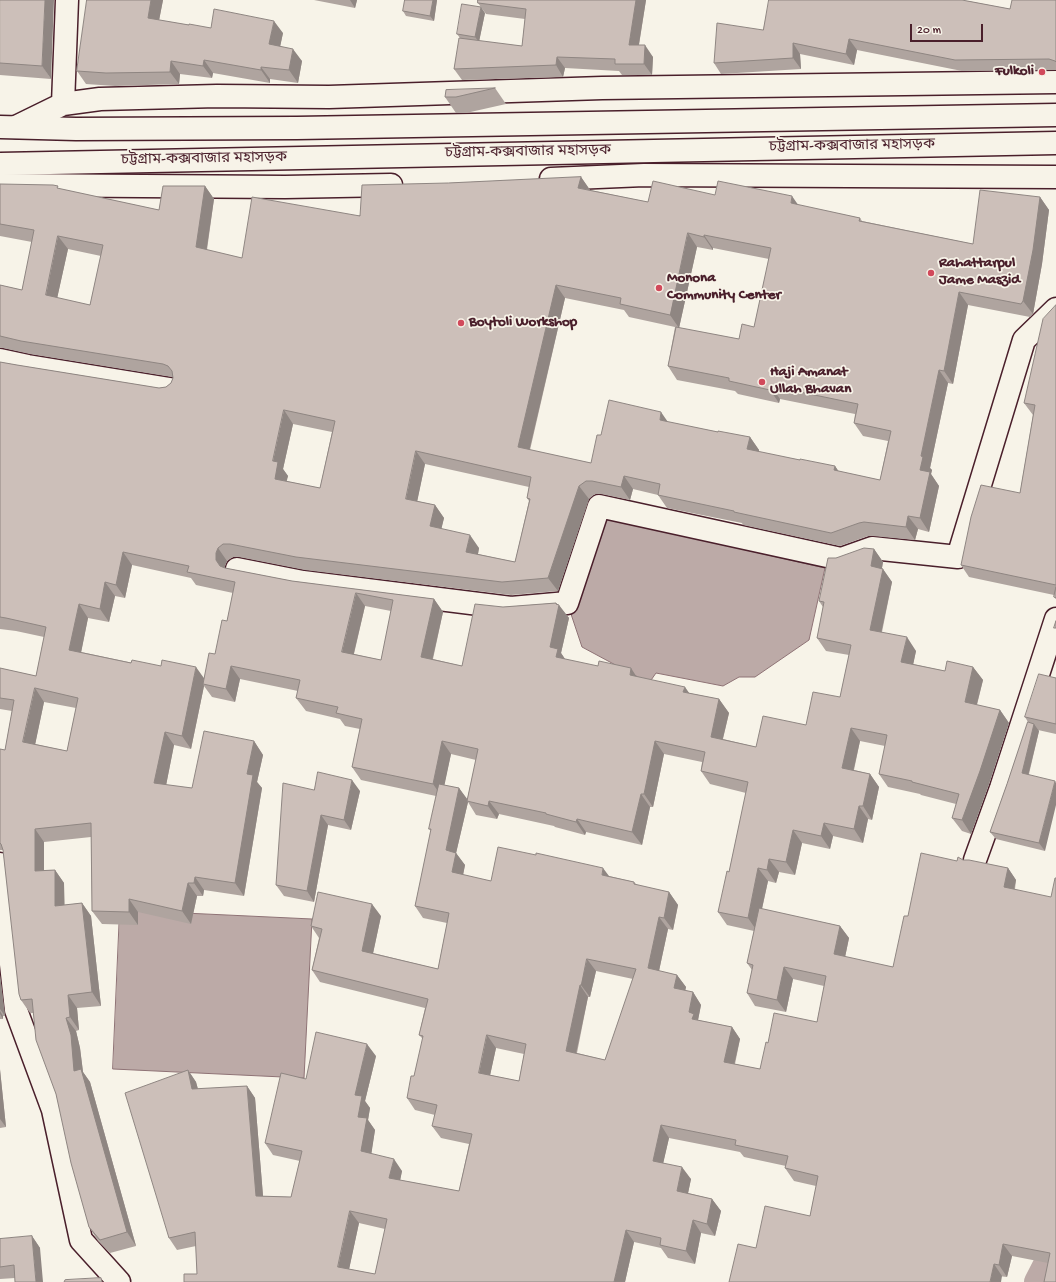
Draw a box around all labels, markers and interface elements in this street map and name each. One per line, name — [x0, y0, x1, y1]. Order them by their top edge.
scale bar — [912, 16, 985, 42]
text: 20 m — [917, 24, 941, 38]
place label: Fulkoli — [995, 63, 1034, 81]
marker: Fulkoli — [1037, 67, 1047, 77]
street label: চট্টগ্রাম-কক্সবাজার মহাসড়ক — [769, 137, 935, 157]
street label: চট্টগ্রাম-কক্সবাজার মহাসড়ক — [445, 143, 611, 163]
street label: চট্টগ্রাম-কক্সবাজার মহাসড়ক — [121, 150, 287, 170]
place label: Rahattarpul Jame Maszid — [939, 255, 1020, 290]
marker: Rahattarpul Jame Maszid — [926, 268, 936, 278]
place label: Monona Community Center — [667, 270, 781, 305]
marker: Monona Community Center — [654, 283, 664, 293]
place label: Boytoli Workshop — [469, 314, 577, 332]
marker: Boytoli Workshop — [456, 318, 466, 328]
place label: Haji Amanat Ullah Bhavan — [770, 364, 851, 399]
marker: Haji Amanat Ullah Bhavan — [757, 377, 767, 387]

